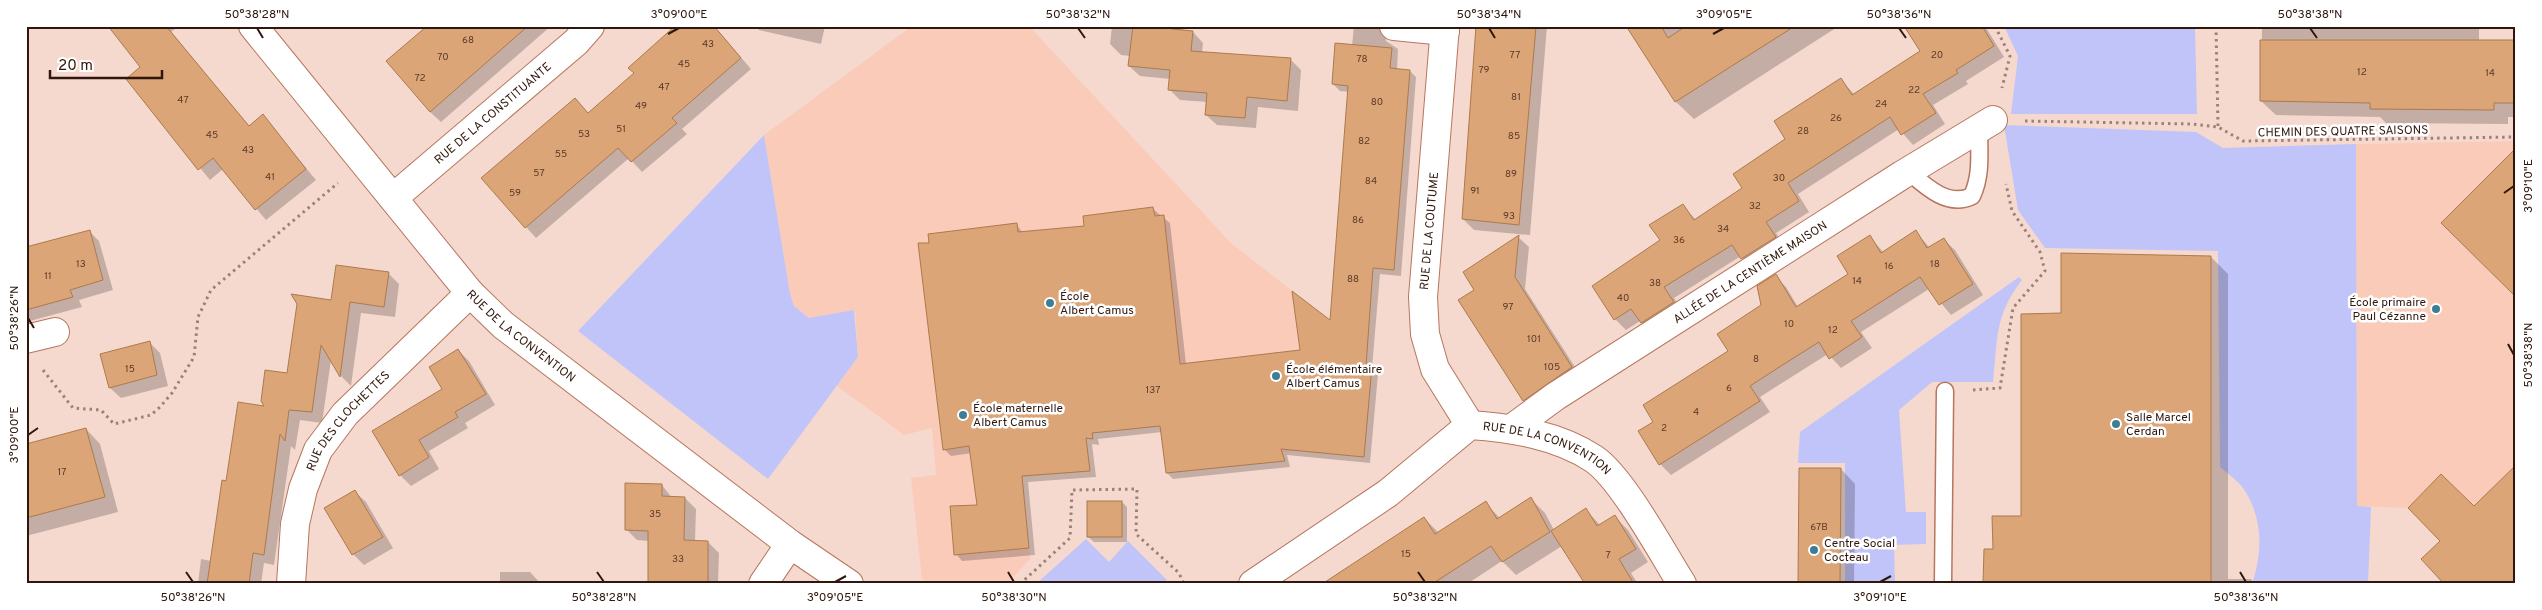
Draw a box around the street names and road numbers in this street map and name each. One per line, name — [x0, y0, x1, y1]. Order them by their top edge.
street label: RUE DE LA CONSTITUANTE — [431, 59, 555, 168]
street label: CHEMIN DES QUATRE SAISONS — [2258, 123, 2428, 141]
street label: RUE DE LA COUTUME — [1417, 171, 1443, 291]
street label: ALLÉE DE LA CENTIÈME MAISON — [1671, 218, 1831, 328]
street label: RUE DE LA CONVENTION — [463, 287, 578, 387]
street label: RUE DES CLOCHETTES — [304, 368, 394, 474]
street label: RUE DE LA CONVENTION — [1482, 419, 1614, 479]

